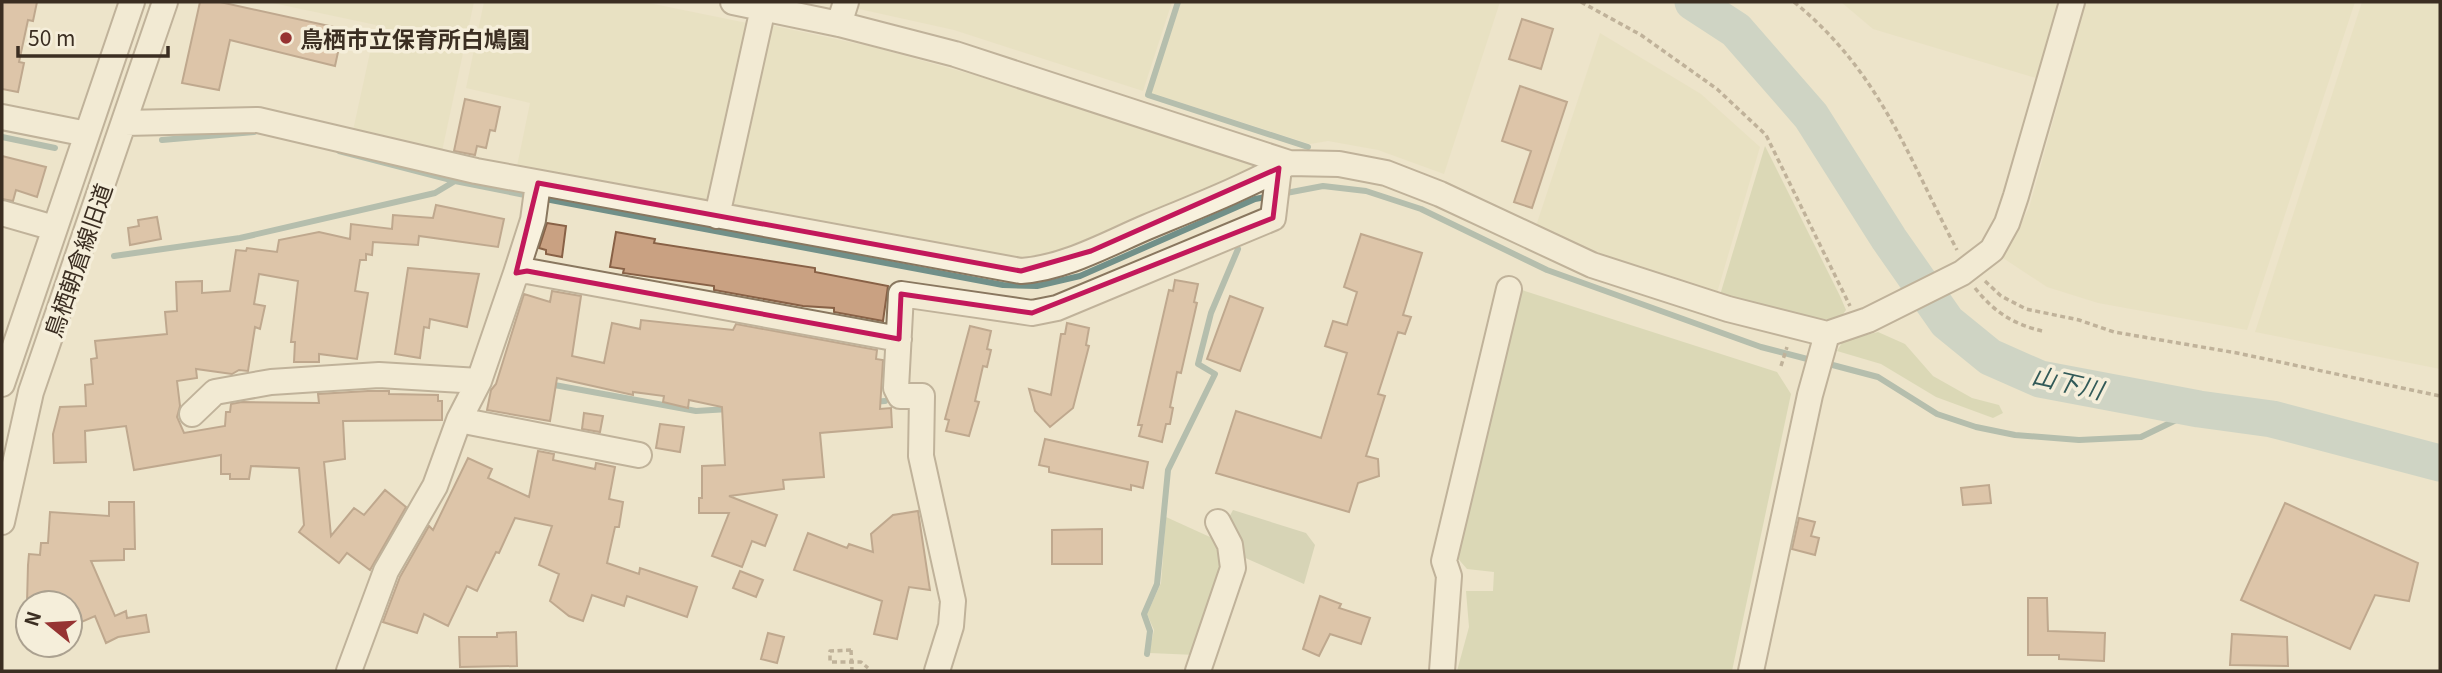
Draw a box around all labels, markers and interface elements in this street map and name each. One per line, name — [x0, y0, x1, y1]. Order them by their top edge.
scale bar — [18, 14, 168, 58]
place label: 鳥栖市立保育所白鳩園 — [300, 21, 530, 55]
text: 50 m — [28, 22, 75, 52]
marker: 鳥栖市立保育所白鳩園 — [278, 30, 294, 46]
street label: 鳥栖朝倉線旧道 — [35, 178, 119, 342]
water label: 山下川 — [2029, 356, 2110, 407]
north arrow — [14, 589, 84, 659]
text: N — [16, 607, 46, 629]

